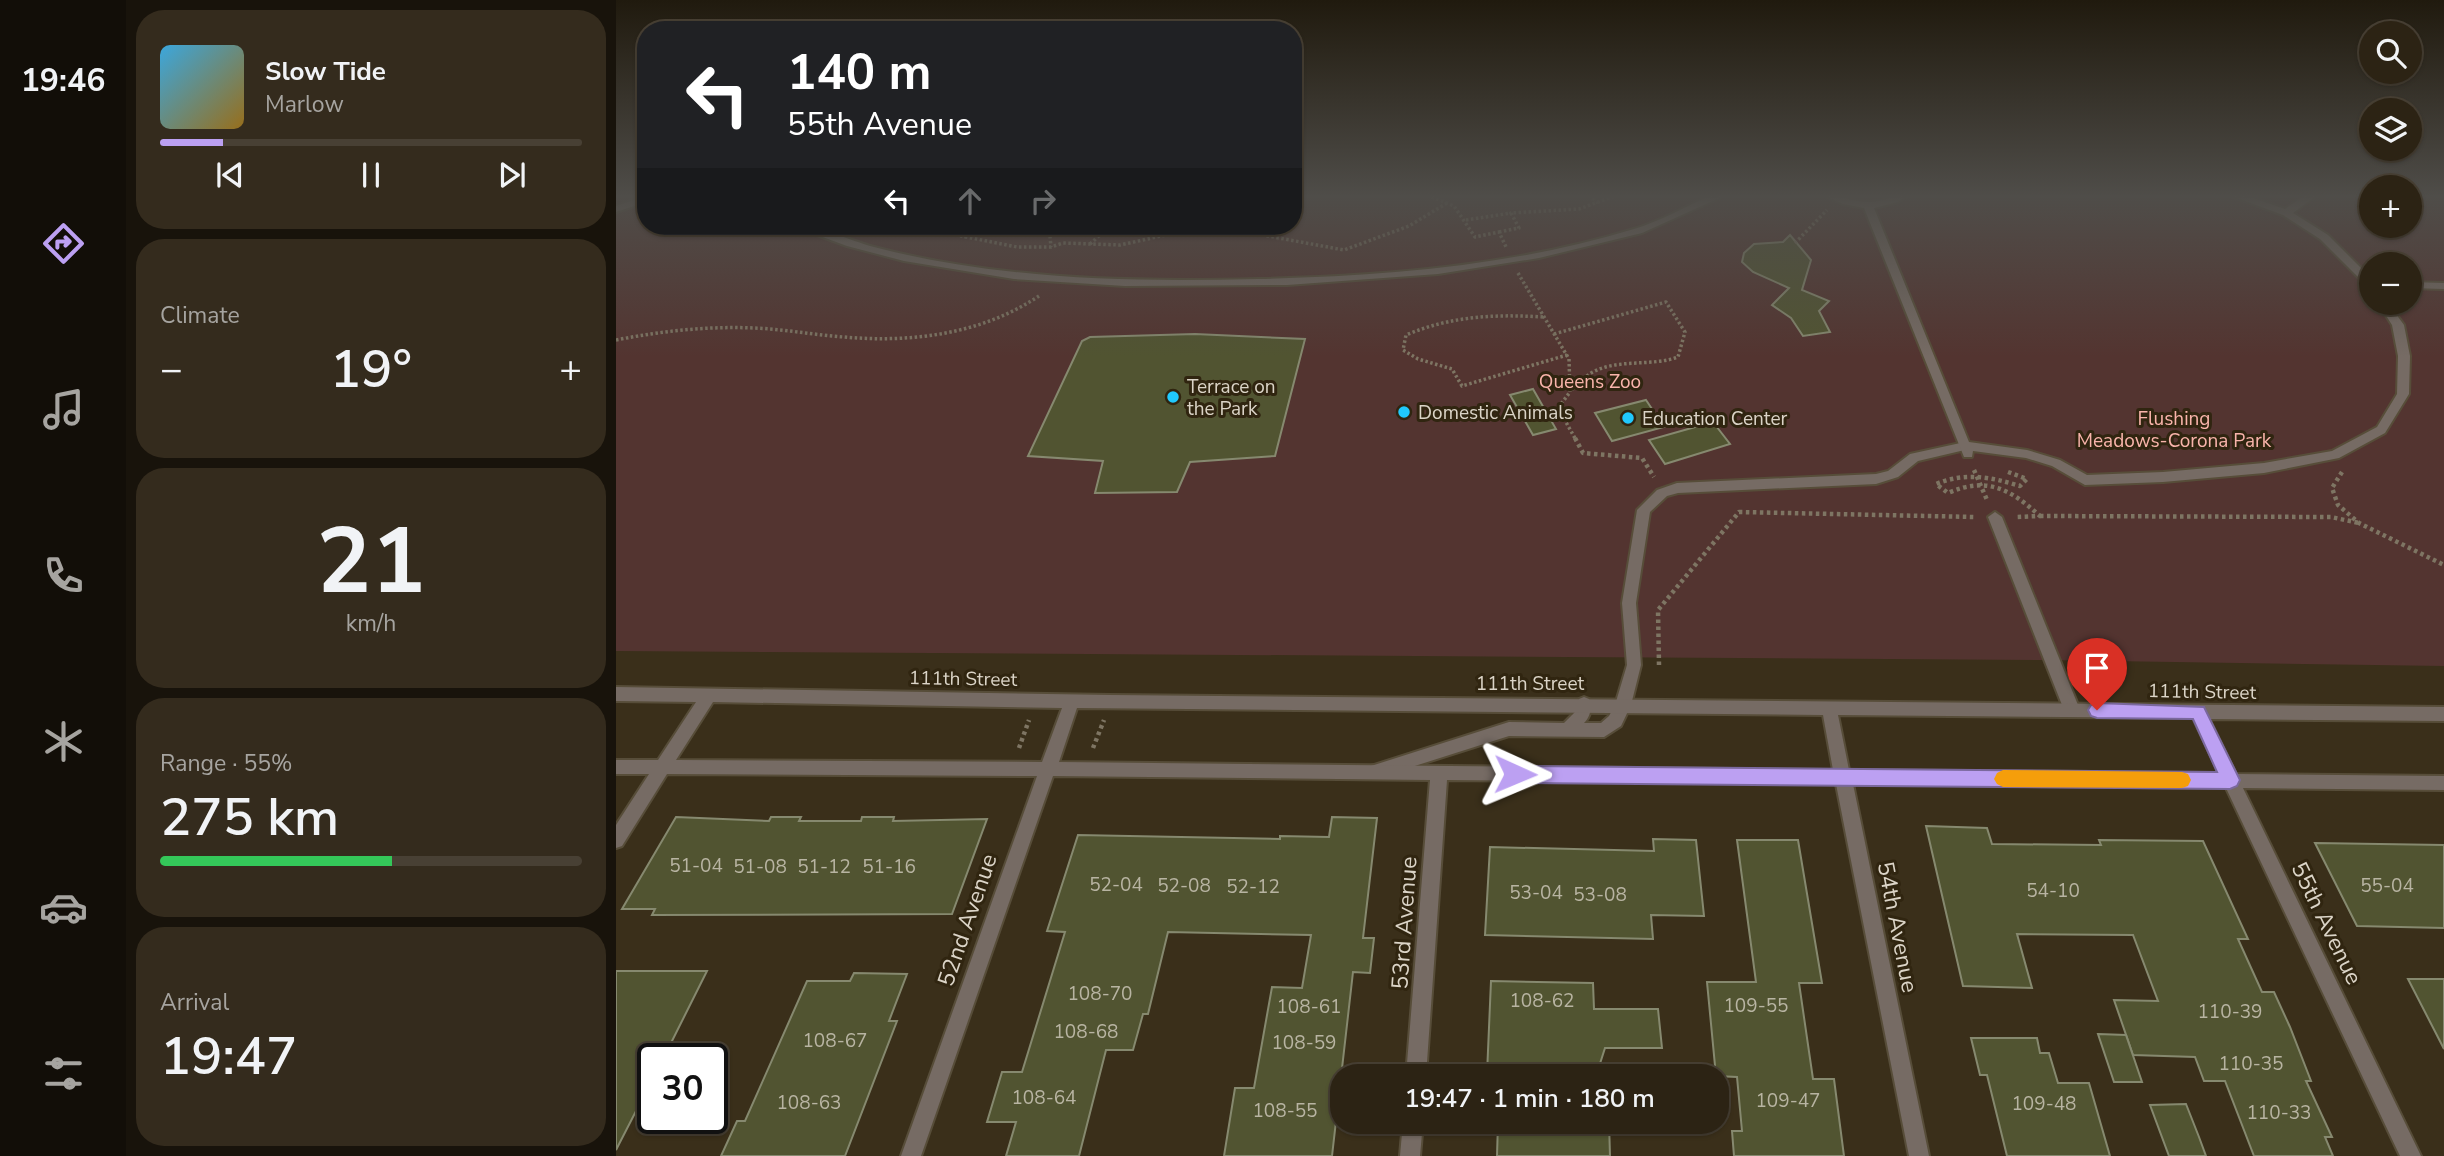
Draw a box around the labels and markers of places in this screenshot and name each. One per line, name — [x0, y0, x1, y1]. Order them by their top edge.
place label: Terrace on the Park — [1187, 374, 1276, 422]
marker: Terrace on the Park — [1165, 389, 1181, 405]
place label: Domestic Animals — [1418, 400, 1573, 426]
marker: Domestic Animals — [1396, 404, 1412, 420]
place label: Education Center — [1642, 406, 1788, 432]
marker: Education Center — [1620, 410, 1636, 426]
pin — [2067, 638, 2127, 710]

